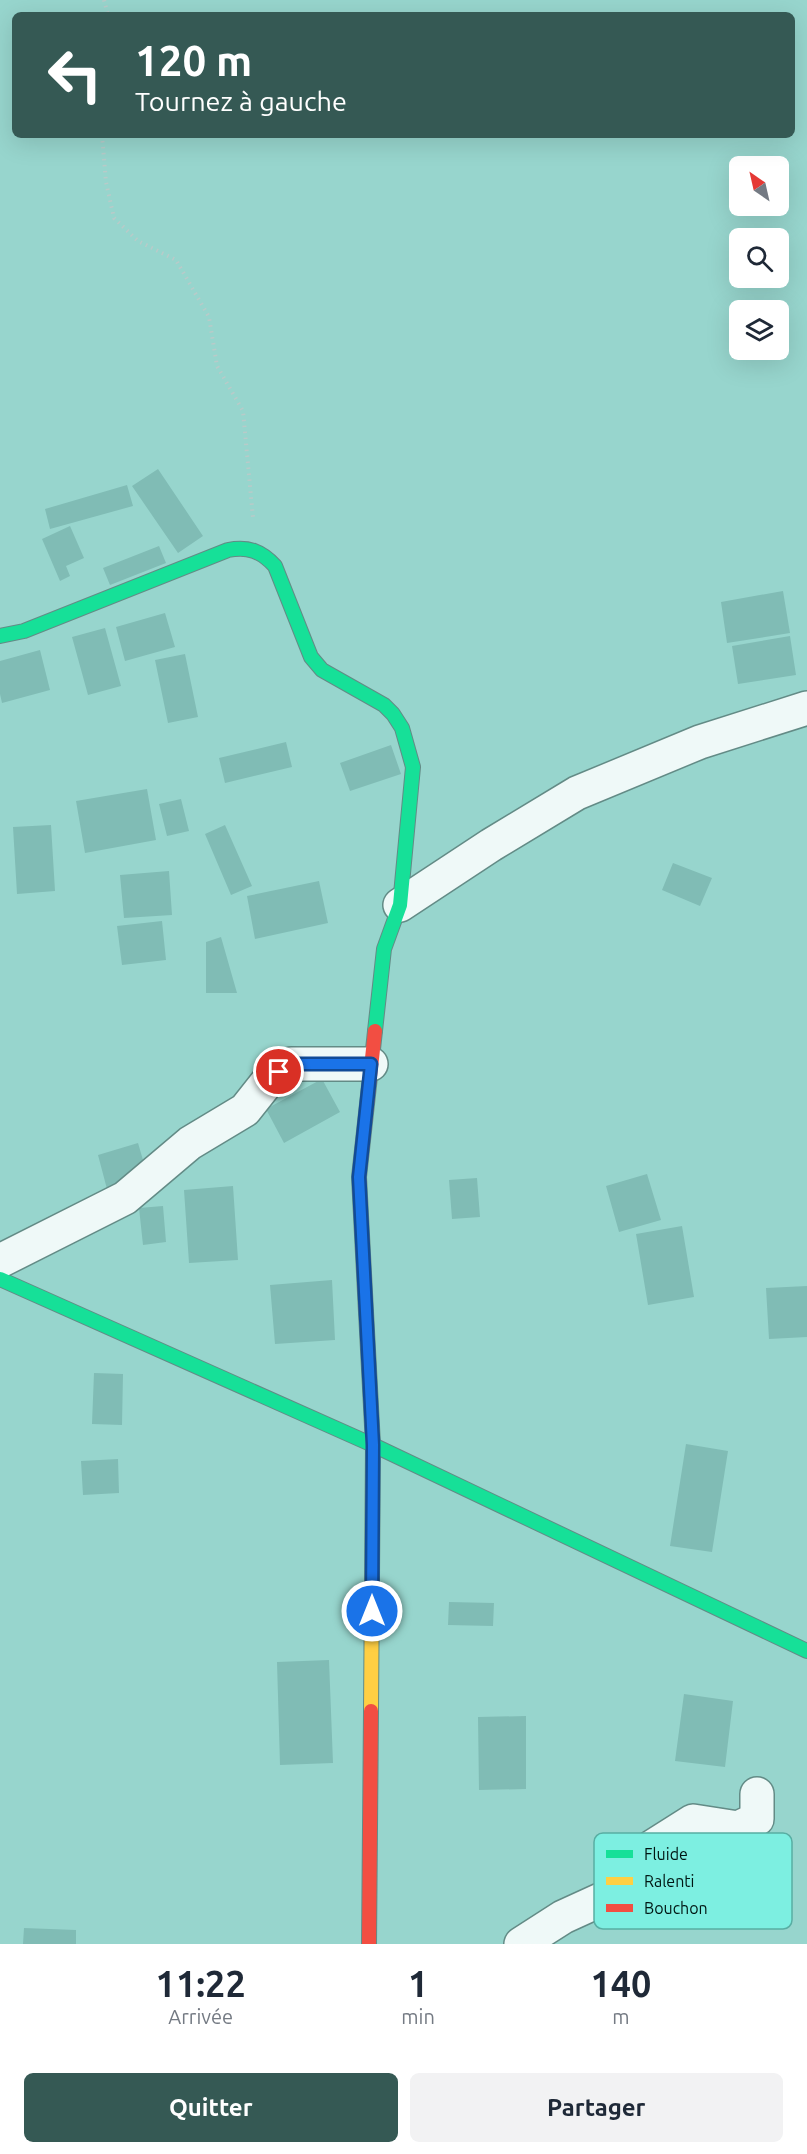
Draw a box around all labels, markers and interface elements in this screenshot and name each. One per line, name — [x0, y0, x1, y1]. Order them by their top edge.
icon: left — [36, 36, 114, 114]
text: 120 m — [135, 37, 252, 84]
text: Tournez à gauche — [135, 86, 347, 116]
north arrow — [729, 156, 789, 216]
map controls — [729, 156, 789, 360]
button: search — [729, 228, 789, 288]
button: layers — [729, 300, 789, 360]
pin — [253, 1046, 304, 1097]
icon: arrive — [262, 1055, 295, 1088]
position arrow — [340, 1579, 404, 1643]
legend — [594, 1833, 792, 1929]
text: Fluide — [644, 1845, 688, 1863]
text: Ralenti — [644, 1872, 695, 1890]
text: Bouchon — [644, 1899, 708, 1917]
text: 11:22 — [156, 1963, 246, 2004]
text: 1 — [408, 1963, 428, 2004]
text: 140 — [590, 1963, 651, 2004]
text: Arrivée — [168, 2005, 233, 2028]
text: min — [401, 2005, 435, 2028]
text: m — [612, 2005, 630, 2028]
button: Quitter — [24, 2073, 398, 2142]
button: Partager — [410, 2073, 783, 2142]

